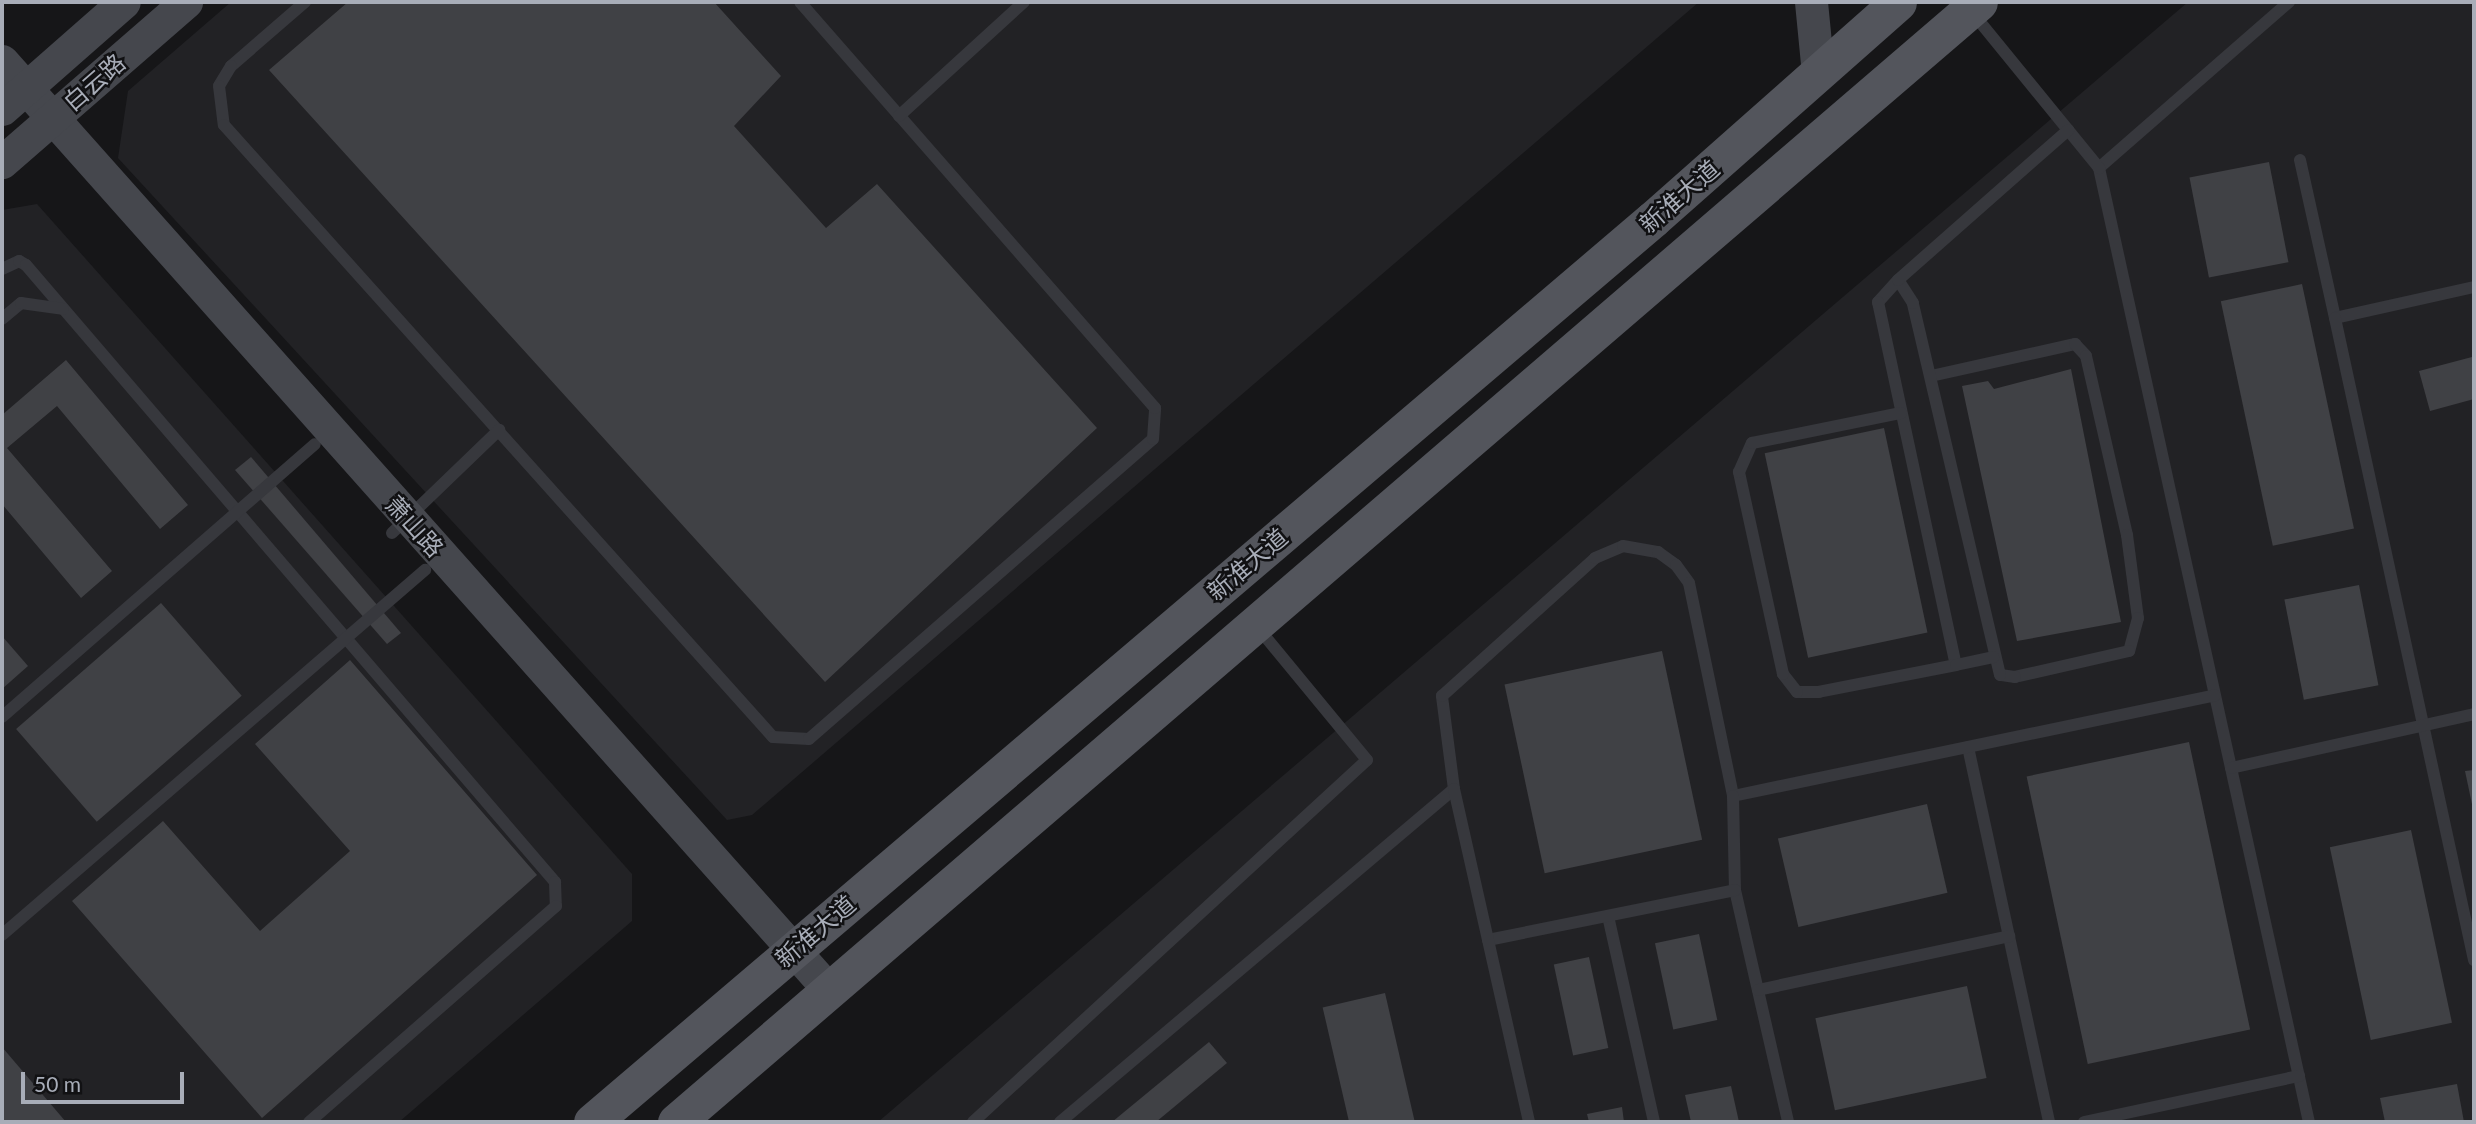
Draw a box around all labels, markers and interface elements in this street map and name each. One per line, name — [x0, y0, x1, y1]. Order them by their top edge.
street label: 白云路 — [57, 48, 131, 116]
street label: 新淮大道 — [1633, 154, 1725, 238]
street label: 萧山路 — [380, 490, 450, 562]
street label: 新淮大道 — [1201, 522, 1293, 606]
street label: 新淮大道 — [769, 889, 861, 973]
scale bar — [24, 1058, 187, 1102]
text: 50 m — [34, 1071, 81, 1096]

